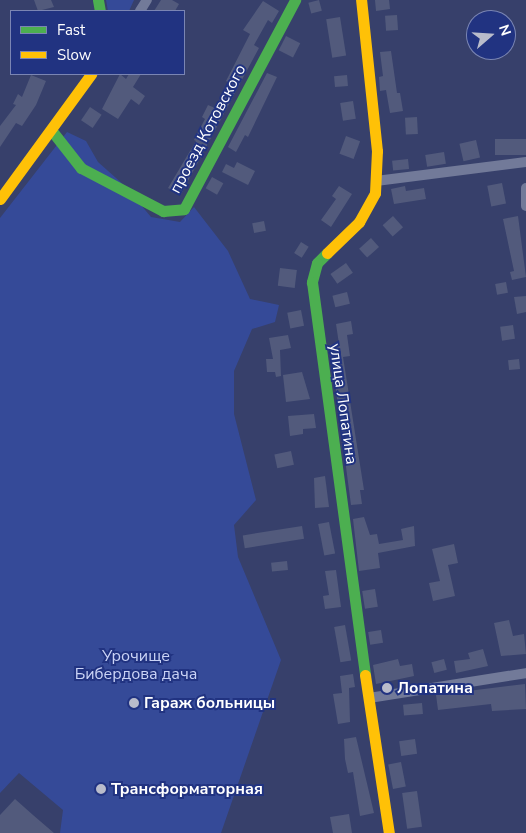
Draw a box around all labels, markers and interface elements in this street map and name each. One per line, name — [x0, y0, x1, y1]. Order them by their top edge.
legend — [10, 10, 185, 75]
north arrow — [466, 10, 516, 60]
text: Fast — [57, 20, 85, 40]
text: N — [494, 22, 515, 38]
text: Slow — [57, 45, 91, 65]
street label: проезд Котовского — [166, 61, 250, 197]
street label: улица Лопатина — [325, 342, 361, 466]
park label: Урочище Бибердова дача — [75, 646, 197, 684]
place label: Лопатина — [397, 678, 473, 698]
marker: Лопатина — [381, 682, 393, 694]
place label: Гараж больницы — [144, 693, 275, 713]
marker: Гараж больницы — [128, 697, 140, 709]
place label: Трансформаторная — [111, 779, 263, 799]
marker: Трансформаторная — [95, 783, 107, 795]

